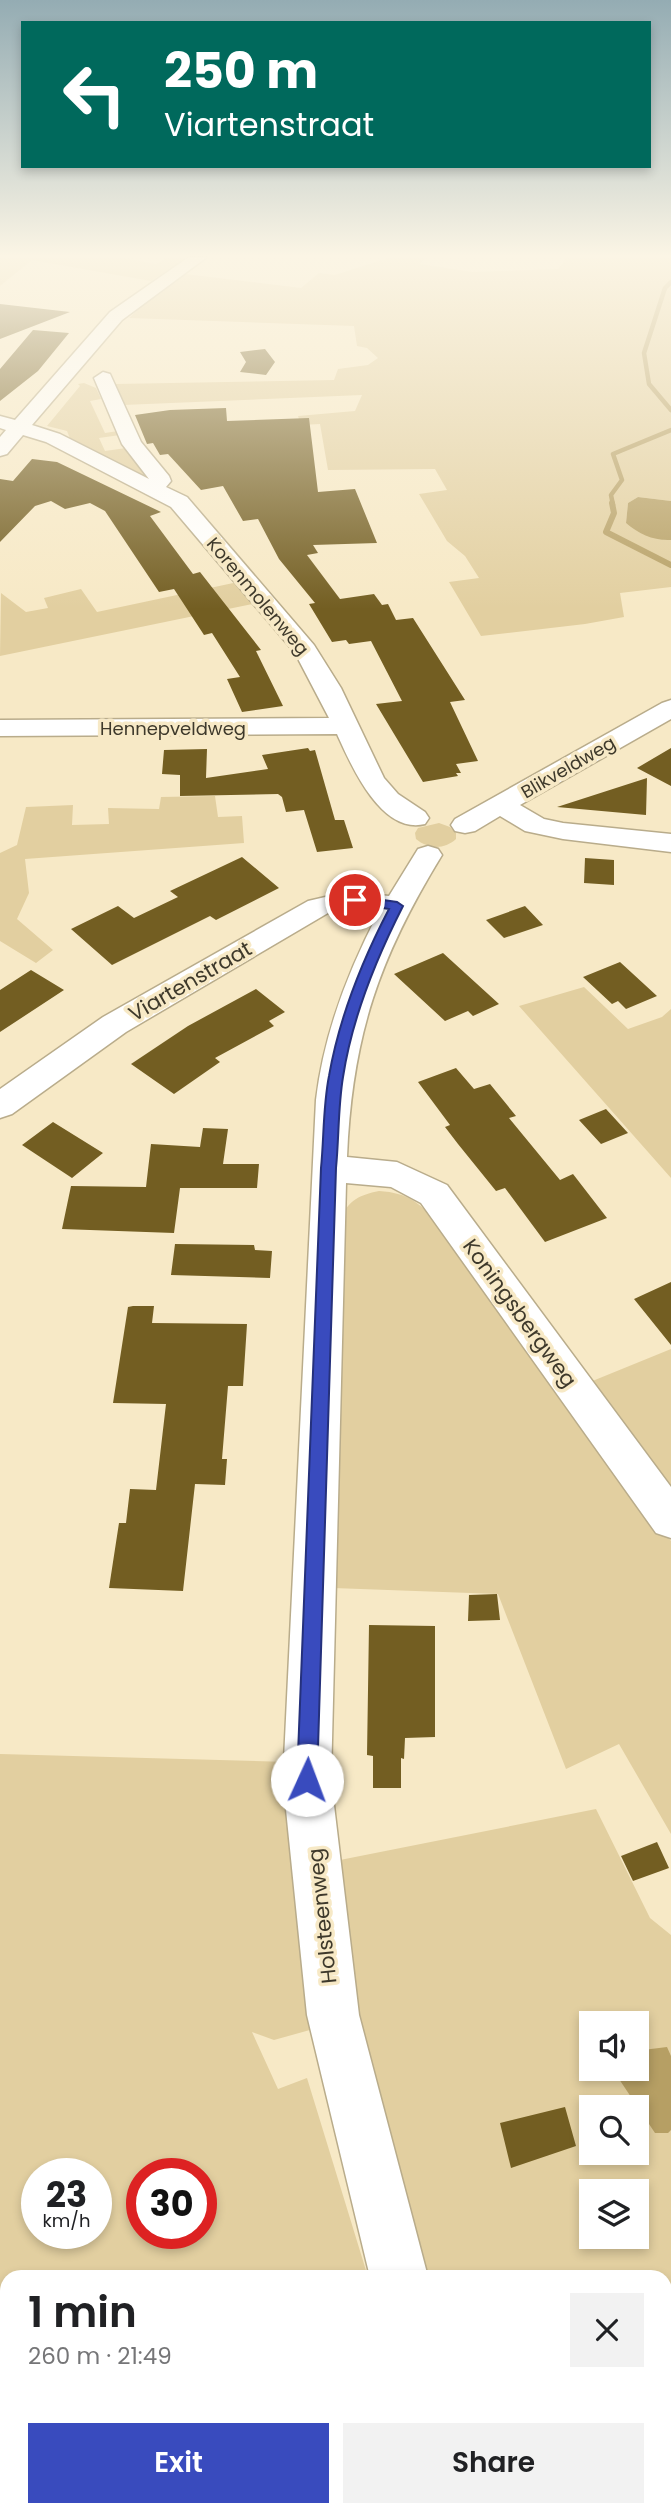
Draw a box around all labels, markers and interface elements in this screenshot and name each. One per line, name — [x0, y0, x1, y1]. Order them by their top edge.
text: 250 m — [164, 37, 318, 105]
icon: left — [49, 49, 140, 140]
text: Viartenstraat — [164, 102, 374, 147]
street label: Korenmolenweg — [201, 532, 315, 660]
street label: Hennepveldweg — [100, 716, 246, 741]
street label: Blikveldweg — [516, 730, 620, 804]
pin — [325, 870, 385, 930]
icon: arrive — [336, 881, 374, 919]
street label: Viartenstraat — [123, 934, 257, 1028]
street label: Koningsbergweg — [456, 1233, 584, 1393]
position arrow — [270, 1743, 344, 1817]
street label: Holsteenweg — [300, 1847, 344, 1985]
map controls — [579, 2011, 649, 2249]
button: sound — [579, 2011, 649, 2081]
button: search — [579, 2095, 649, 2165]
speed limit sign: 30 — [126, 2158, 217, 2249]
text: 23 — [46, 2170, 87, 2219]
button: layers — [579, 2179, 649, 2249]
text: km/h — [43, 2208, 90, 2233]
text: 1 min — [28, 2283, 137, 2342]
button: close — [570, 2293, 644, 2367]
text: 260 m · 21:49 — [28, 2340, 172, 2372]
button: Exit — [28, 2423, 329, 2503]
button: Share — [343, 2423, 644, 2503]

